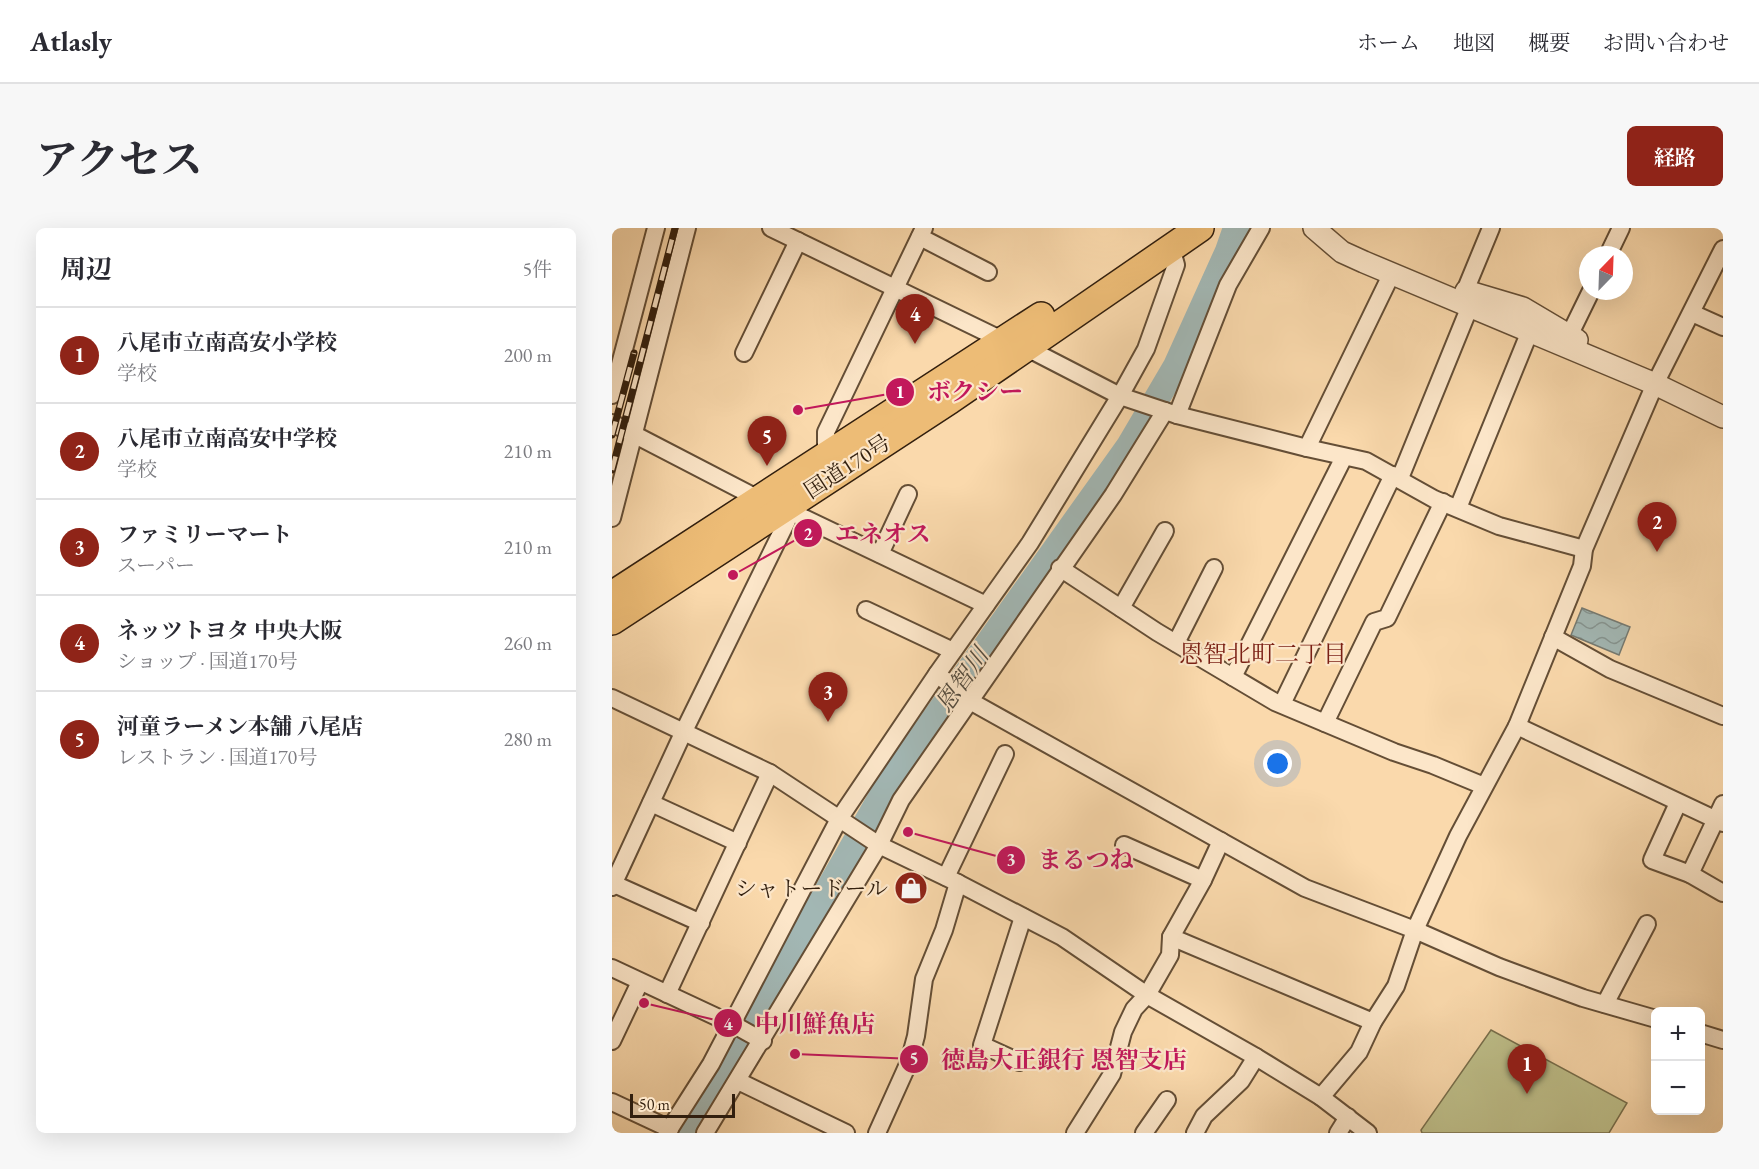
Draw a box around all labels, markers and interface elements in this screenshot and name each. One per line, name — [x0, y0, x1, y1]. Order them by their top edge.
text: Atlasly — [30, 23, 112, 59]
text: ホーム — [1357, 29, 1420, 56]
text: 地図 — [1453, 29, 1495, 56]
text: 概要 — [1528, 29, 1570, 56]
text: お問い合わせ — [1603, 29, 1729, 56]
button: 経路 — [1627, 126, 1723, 186]
text: アクセス — [36, 132, 203, 187]
north arrow — [1579, 246, 1633, 300]
text: 周辺 — [60, 252, 112, 286]
text: 5件 — [522, 256, 552, 282]
pin: 4 — [896, 294, 934, 344]
text: 八尾市立南高安小学校 — [117, 328, 337, 357]
text: 1 — [74, 342, 85, 368]
text: 200 m — [504, 342, 552, 368]
text: 学校 — [117, 360, 157, 386]
callout: ボクシー — [885, 371, 1035, 413]
text: ボクシー — [927, 376, 1023, 407]
text: 1 — [895, 380, 905, 403]
pin: 5 — [748, 416, 786, 466]
text: 八尾市立南高安中学校 — [117, 424, 337, 453]
street label: 国道170号 — [798, 428, 896, 505]
text: 2 — [74, 438, 85, 464]
text: 210 m — [504, 438, 552, 464]
text: 学校 — [117, 456, 157, 482]
pin: 2 — [1638, 502, 1676, 552]
callout: エネオス — [793, 512, 943, 554]
text: エネオス — [835, 518, 931, 549]
text: ファミリーマート — [117, 520, 293, 549]
text: 2 — [803, 522, 813, 545]
text: 3 — [74, 534, 85, 560]
text: 210 m — [504, 534, 552, 560]
text: スーパー — [117, 552, 195, 578]
text: ネッツトヨタ 中央大阪 — [117, 616, 342, 645]
text: 4 — [74, 630, 85, 656]
text: 260 m — [504, 630, 552, 656]
district label: 恩智北町二丁目 — [1179, 638, 1347, 669]
water label: 恩智川 — [928, 639, 997, 718]
text: ショップ · 国道170号 — [117, 648, 297, 674]
pin: 3 — [808, 672, 848, 722]
text: 河童ラーメン本舗 八尾店 — [117, 712, 363, 741]
text: 5 — [74, 726, 85, 752]
text: 280 m — [504, 726, 552, 752]
text: レストラン · 国道170号 — [117, 744, 317, 770]
your location — [1263, 749, 1292, 778]
callout: まるつね — [996, 839, 1146, 881]
text: まるつね — [1038, 844, 1134, 875]
text: 3 — [1006, 848, 1016, 871]
shop icon: シャトードール — [893, 870, 929, 906]
place label: シャトードール — [735, 874, 888, 903]
callout: 中川鮮魚店 — [713, 1002, 887, 1044]
map controls — [1651, 1007, 1705, 1115]
button: + — [1651, 1007, 1705, 1061]
text: 中川鮮魚店 — [755, 1008, 875, 1039]
text: 4 — [723, 1012, 733, 1035]
callout: 徳島大正銀行 恩智支店 — [899, 1038, 1199, 1080]
text: 徳島大正銀行 恩智支店 — [941, 1044, 1187, 1075]
pin: 1 — [1508, 1044, 1546, 1094]
text: 5 — [909, 1047, 919, 1070]
button: − — [1651, 1061, 1705, 1115]
scale bar — [630, 1091, 735, 1118]
text: 50 m — [639, 1094, 670, 1115]

